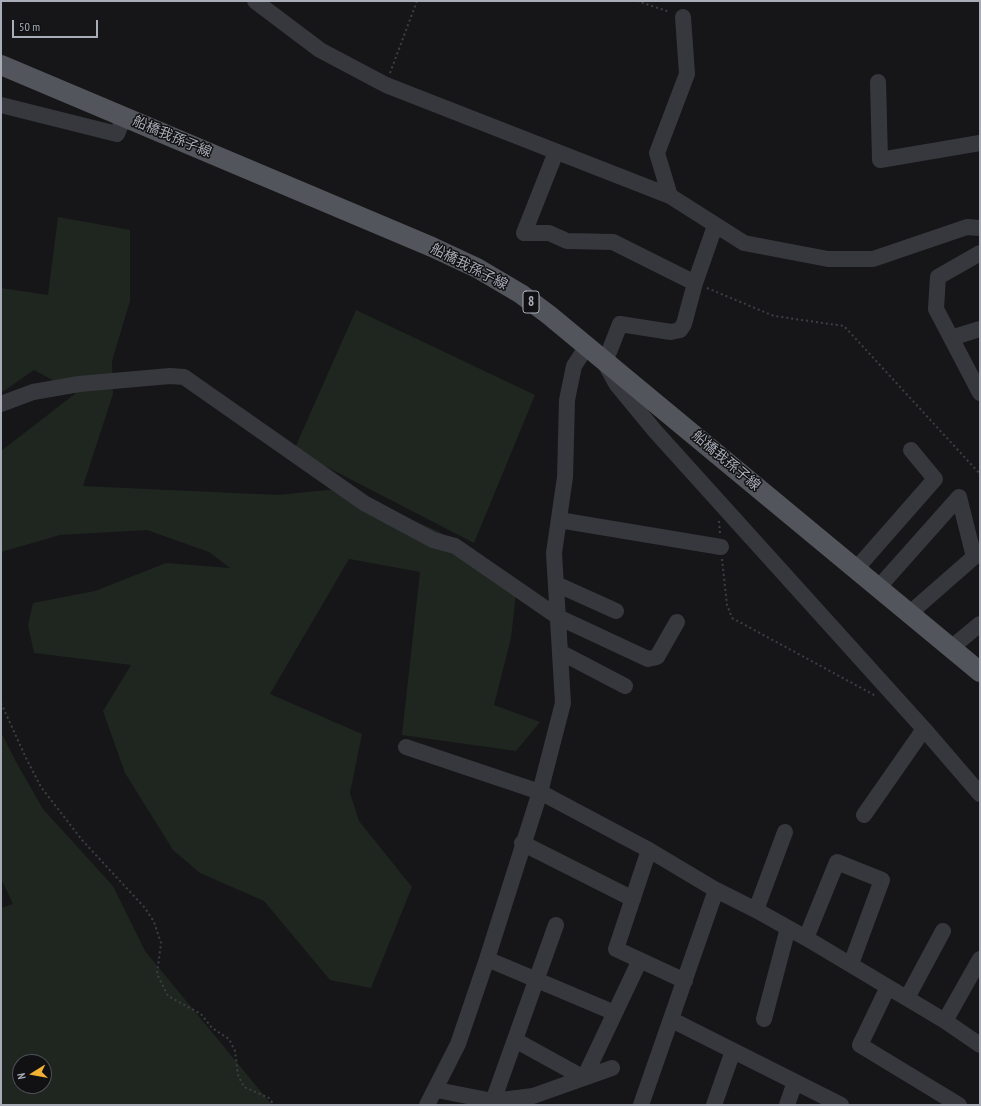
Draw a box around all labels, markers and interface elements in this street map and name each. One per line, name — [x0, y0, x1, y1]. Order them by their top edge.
scale bar — [14, 12, 100, 38]
text: 50 m — [19, 19, 40, 34]
street label: 船橋我孫子線 — [130, 113, 214, 161]
street label: 船橋我孫子線 — [428, 240, 510, 294]
road number: 8 — [523, 291, 539, 313]
street label: 船橋我孫子線 — [688, 428, 764, 494]
north arrow — [12, 1054, 52, 1094]
text: N — [14, 1072, 29, 1080]

